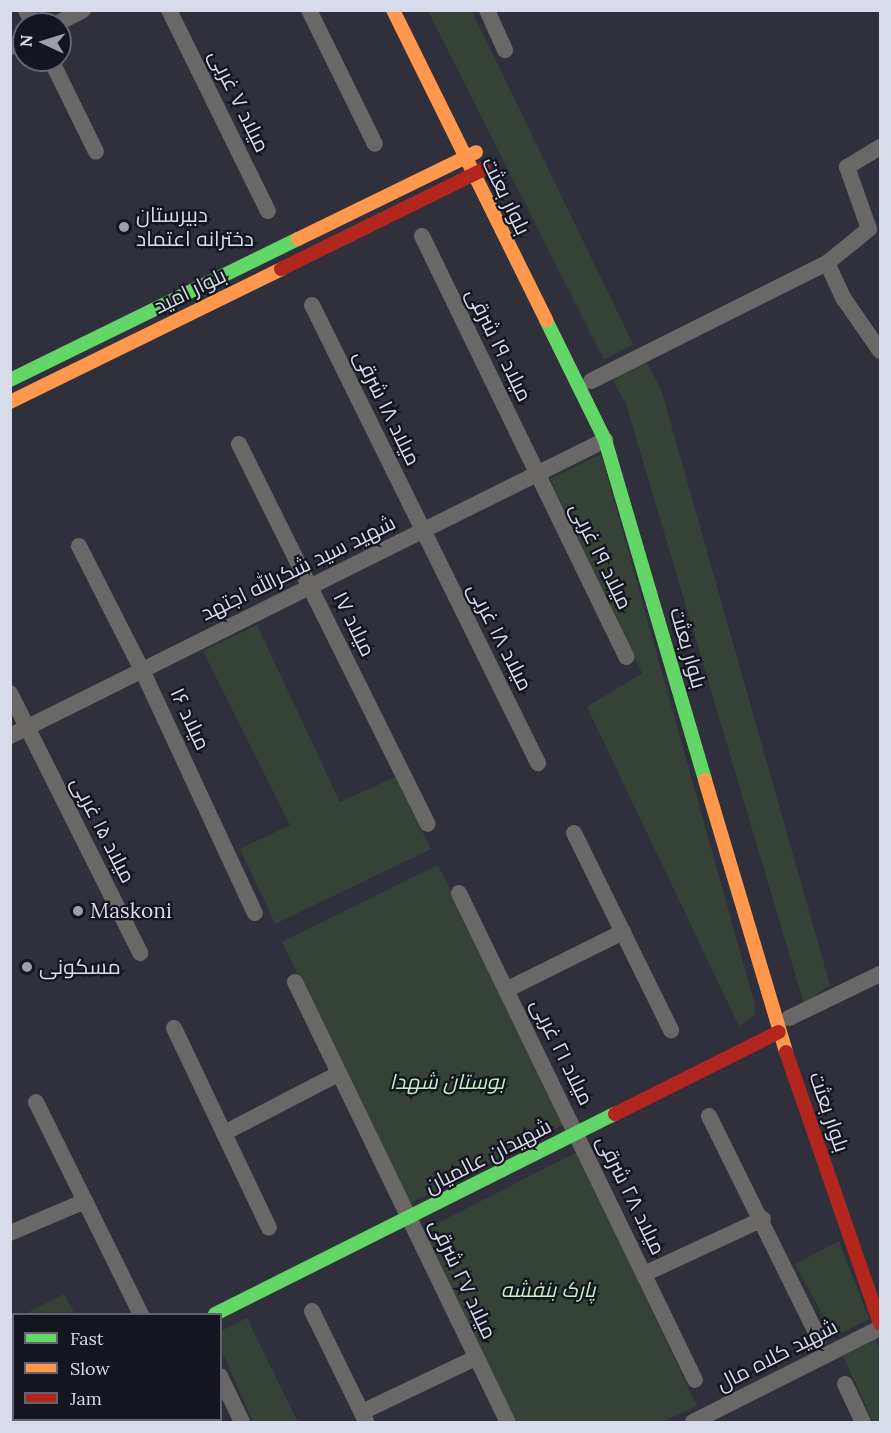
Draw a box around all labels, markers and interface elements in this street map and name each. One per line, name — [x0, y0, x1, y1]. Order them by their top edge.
north arrow — [12, 12, 72, 72]
text: N — [16, 34, 36, 48]
street label: میلاد ۷ غربی — [203, 46, 275, 156]
street label: بلوار بعثت — [476, 153, 536, 239]
place label: دبیرستان دخترانه اعتماد — [136, 202, 254, 252]
marker: دبیرستان دخترانه اعتماد — [117, 220, 131, 234]
street label: بلوار امید — [150, 263, 230, 319]
street label: میلاد ۱۹ شرقی — [461, 284, 537, 406]
street label: میلاد ۱۸ شرقی — [348, 346, 426, 470]
street label: میلاد ۱۹ غربی — [564, 499, 638, 613]
street label: شهید سید شکرالله اجتهد — [196, 510, 400, 626]
street label: میلاد ۱۸ غربی — [462, 579, 538, 695]
street label: میلاد ۱۷ — [328, 587, 380, 661]
street label: بلوار بعثت — [664, 605, 712, 691]
street label: میلاد ۱۶ — [165, 684, 215, 754]
street label: میلاد ۱۵ غربی — [65, 773, 141, 887]
place label: Maskoni — [90, 898, 172, 924]
marker: Maskoni — [71, 904, 85, 918]
place label: مسکونی — [39, 954, 121, 980]
marker: مسکونی — [20, 960, 34, 974]
street label: میلاد ۲۱ غربی — [525, 995, 599, 1109]
park label: بوستان شهدا — [389, 1069, 505, 1095]
street label: بلوار بعثت — [804, 1069, 854, 1155]
street label: شهیدان عالمیان — [420, 1113, 556, 1199]
street label: میلاد ۲۸ شرقی — [591, 1131, 671, 1259]
street label: میلاد ۲۷ شرقی — [424, 1215, 502, 1343]
park label: پارک بنفشه — [501, 1277, 595, 1303]
legend — [12, 1313, 222, 1421]
street label: شهید کلاه مال — [712, 1314, 842, 1396]
text: Fast — [70, 1327, 104, 1350]
text: Slow — [70, 1357, 110, 1380]
text: Jam — [70, 1387, 102, 1410]

